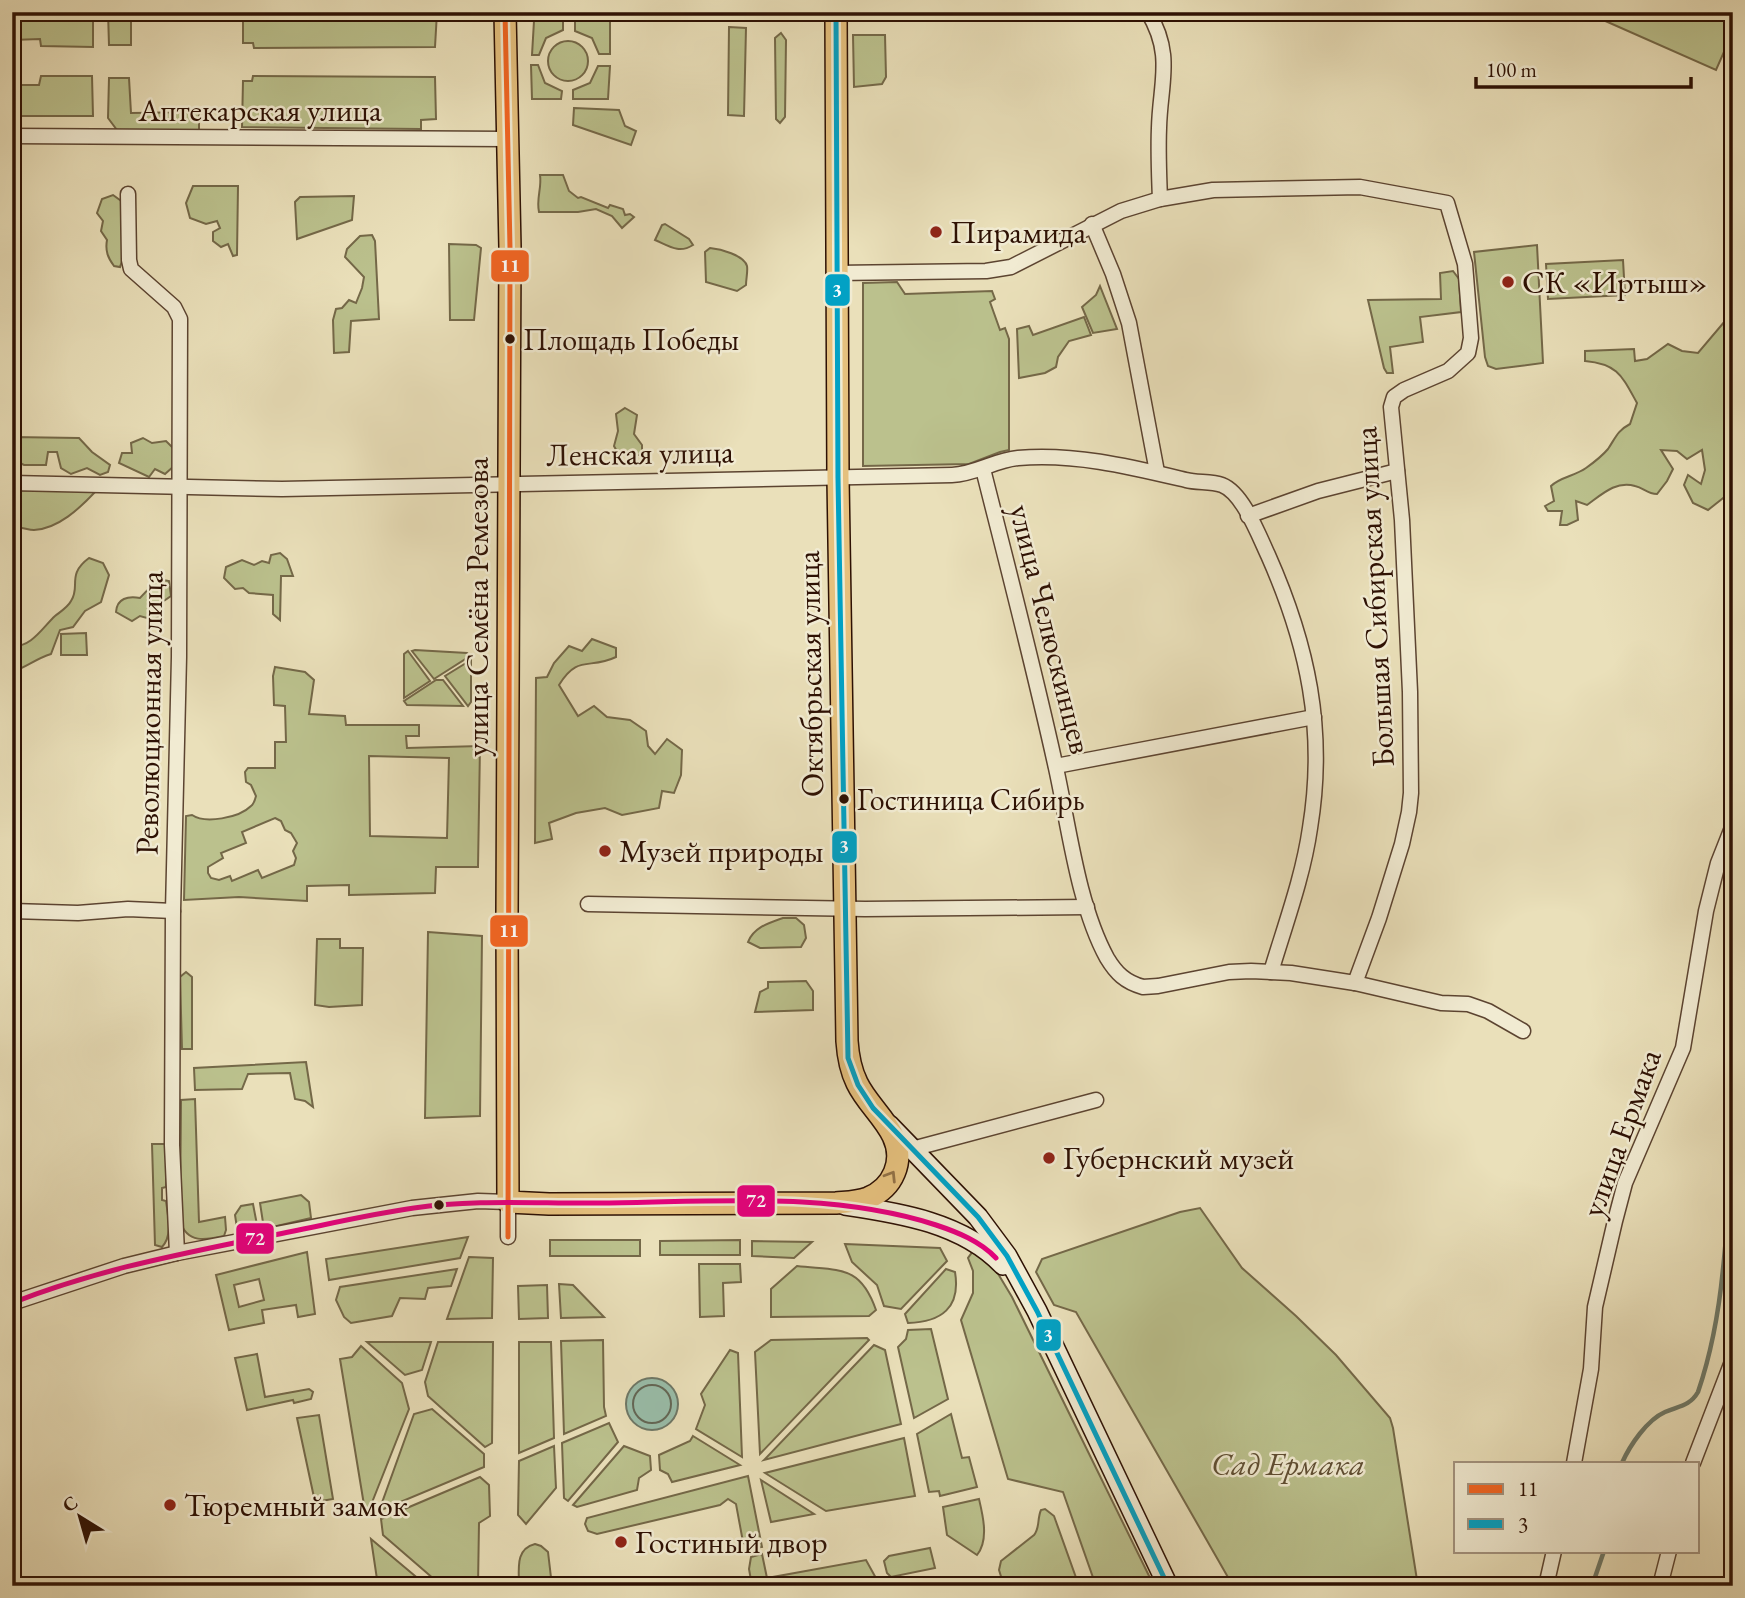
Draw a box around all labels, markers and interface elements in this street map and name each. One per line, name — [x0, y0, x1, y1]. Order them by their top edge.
scale bar — [1476, 46, 1691, 90]
text: 100 m — [1486, 56, 1537, 83]
street label: Аптекарская улица — [137, 89, 382, 131]
place label: Пирамида — [950, 211, 1087, 253]
marker: Пирамида — [928, 224, 944, 240]
line badge: 11 — [490, 249, 530, 283]
text: 11 — [500, 253, 520, 278]
place label: СК «Иртыш» — [1522, 261, 1707, 303]
line badge: 3 — [824, 273, 851, 307]
marker: СК «Иртыш» — [1500, 274, 1516, 290]
text: 3 — [832, 278, 842, 303]
place label: Площадь Победы — [523, 320, 739, 359]
marker: Площадь Победы — [503, 332, 517, 346]
street label: Большая Сибирская улица — [1344, 425, 1404, 768]
street label: Ленская улица — [546, 430, 734, 476]
street label: улица Семёна Ремезова — [456, 457, 498, 757]
street label: улица Челюскинцев — [1000, 500, 1102, 758]
street label: Октябрьская улица — [787, 550, 833, 798]
street label: Революционная улица — [126, 570, 172, 856]
place label: Гостиница Сибирь — [857, 780, 1085, 819]
marker: Гостиница Сибирь — [837, 792, 851, 806]
place label: Музей природы — [619, 830, 823, 872]
line badge: 3 — [831, 830, 858, 864]
text: 3 — [839, 834, 849, 859]
marker: Музей природы — [597, 843, 613, 859]
line badge: 11 — [489, 914, 529, 948]
text: 11 — [499, 918, 519, 943]
street label: улица Ермака — [1571, 1043, 1671, 1223]
place label: Губернский музей — [1063, 1137, 1294, 1179]
marker: Губернский музей — [1041, 1150, 1057, 1166]
one-way arrow — [883, 1171, 896, 1184]
line badge: 72 — [736, 1184, 776, 1218]
text: 72 — [746, 1188, 766, 1213]
unlabelled marker — [432, 1198, 446, 1212]
line badge: 72 — [235, 1222, 275, 1255]
text: 72 — [245, 1226, 265, 1251]
line badge: 3 — [1035, 1318, 1062, 1352]
text: 3 — [1043, 1323, 1053, 1348]
park label: Сад Ермака — [1211, 1443, 1365, 1485]
legend — [1454, 1462, 1700, 1552]
text: 11 — [1518, 1475, 1538, 1502]
north arrow — [46, 1482, 116, 1552]
place label: Тюремный замок — [184, 1484, 408, 1526]
text: С — [57, 1490, 83, 1518]
marker: Тюремный замок — [162, 1497, 178, 1513]
text: 3 — [1518, 1511, 1528, 1538]
place label: Гостиный двор — [635, 1521, 828, 1563]
marker: Гостиный двор — [613, 1534, 629, 1550]

